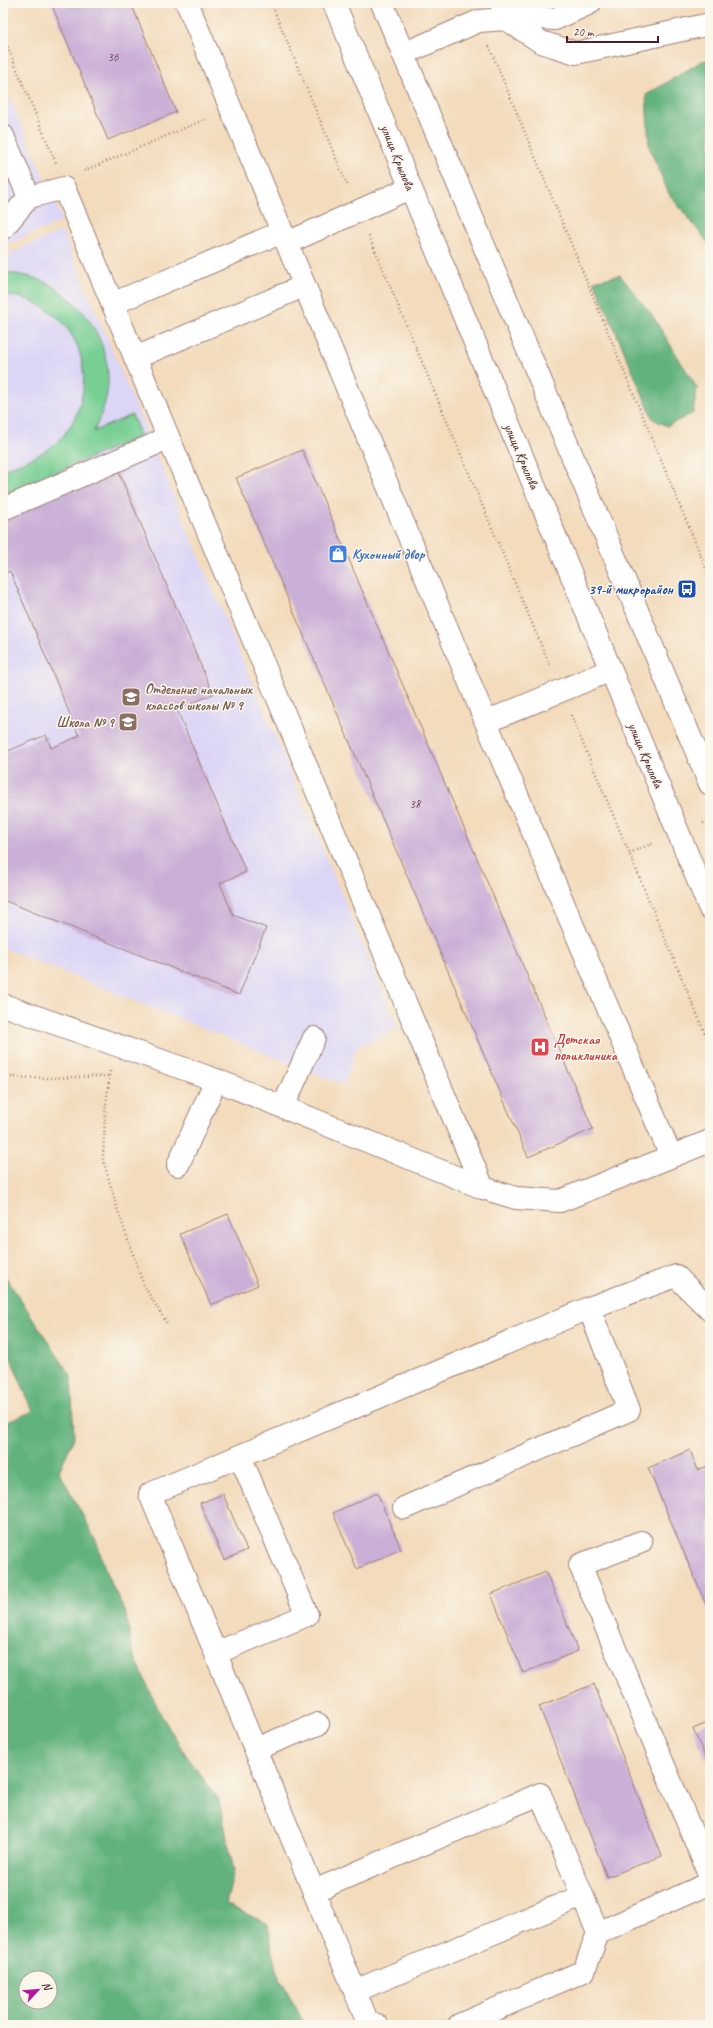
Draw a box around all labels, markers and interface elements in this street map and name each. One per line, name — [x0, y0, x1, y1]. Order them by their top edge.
scale bar — [567, 18, 658, 44]
text: 20 m — [573, 24, 595, 40]
house number: 36 — [108, 49, 119, 65]
street label: улица Крылова — [376, 121, 419, 194]
street label: улица Крылова — [500, 420, 543, 493]
shop icon: Кухонный двор — [327, 543, 349, 565]
place label: Кухонный двор — [352, 546, 426, 563]
bus stop icon: 39-й микрорайон — [676, 578, 698, 600]
place label: 39-й микрорайон — [588, 581, 674, 598]
place label: Отделение начальных классов школы № 9 — [145, 681, 253, 714]
school or university icon: Отделение начальных классов школы № 9 — [120, 686, 142, 708]
school or university icon: Школа № 9 — [117, 711, 139, 733]
place label: Школа № 9 — [56, 714, 116, 731]
street label: улица Крылова — [624, 719, 667, 792]
house number: 38 — [410, 796, 422, 812]
place label: Детская поликлиника — [554, 1031, 618, 1064]
hospital icon: Детская поликлиника — [529, 1036, 551, 1058]
north arrow — [18, 1970, 58, 2010]
text: N — [39, 1979, 56, 1994]

